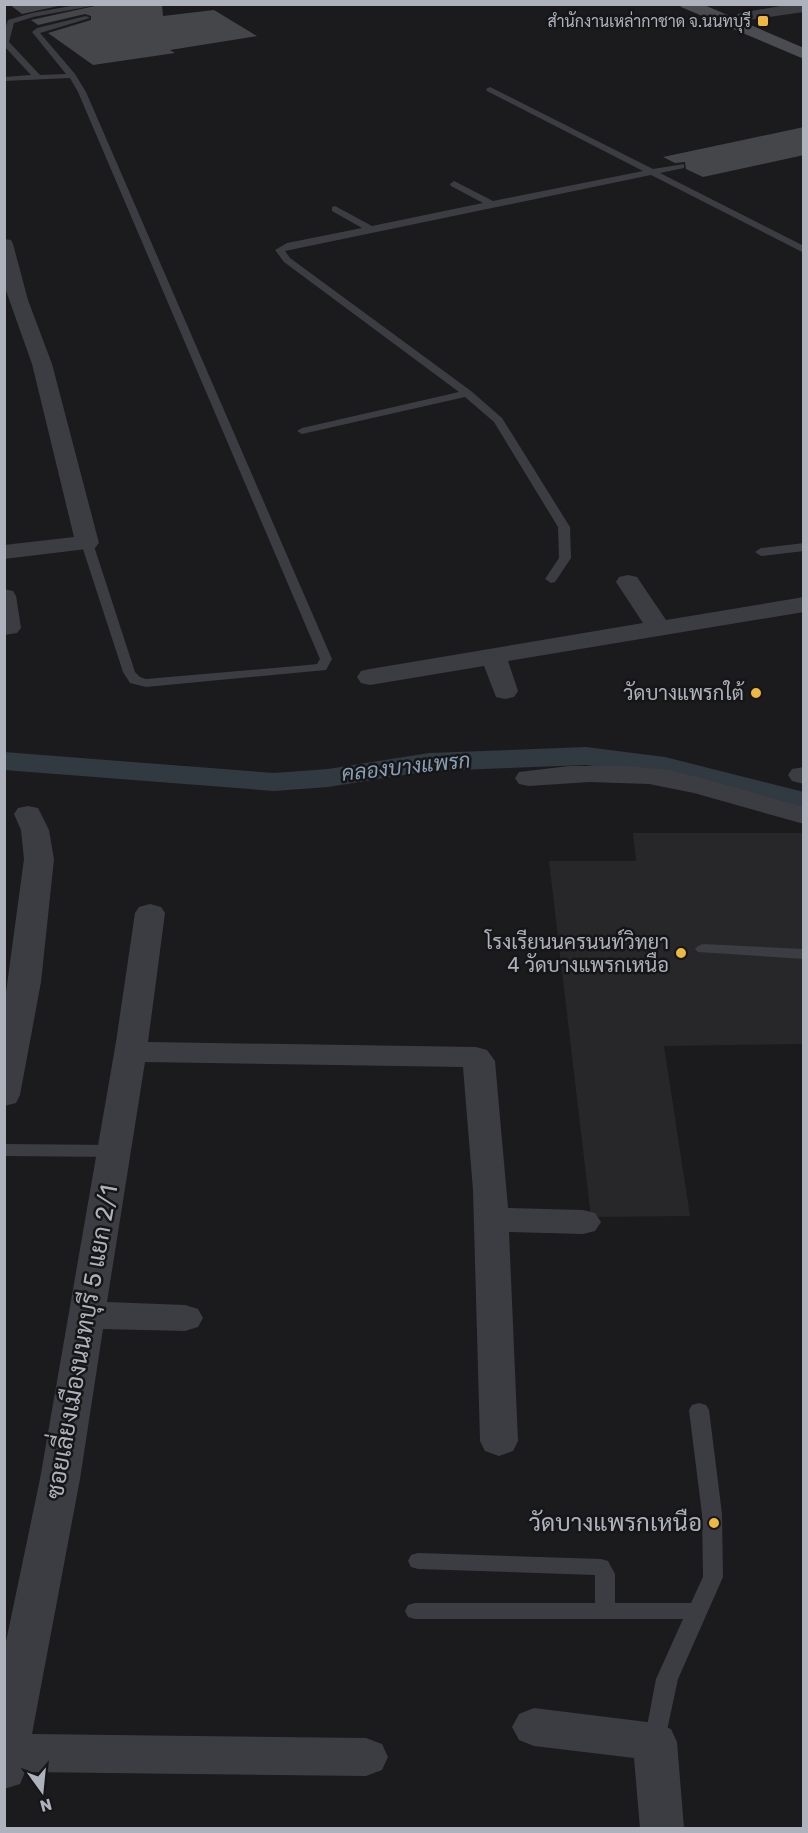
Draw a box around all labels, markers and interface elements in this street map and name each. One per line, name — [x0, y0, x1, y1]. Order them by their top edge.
place label: สำนักงานเหล่ากาชาด จ.นนทบุรี — [547, 10, 751, 33]
marker: สำนักงานเหล่ากาชาด จ.นนทบุรี — [756, 14, 770, 28]
place label: วัดบางแพรกใต้ — [623, 680, 745, 705]
marker: วัดบางแพรกใต้ — [749, 686, 763, 700]
water label: คลองบางแพรก — [340, 747, 472, 786]
place label: โรงเรียนนครนนท์วิทยา 4 วัดบางแพรกเหนือ — [484, 928, 669, 977]
marker: โรงเรียนนครนนท์วิทยา 4 วัดบางแพรกเหนือ — [674, 946, 688, 960]
street label: ซอยเลี่ยงเมืองนนทบุรี 5 แยก 2/1 — [34, 1182, 125, 1502]
place label: วัดบางแพรกเหนือ — [529, 1508, 702, 1537]
marker: วัดบางแพรกเหนือ — [707, 1516, 721, 1530]
north arrow — [12, 1761, 72, 1821]
text: N — [38, 1794, 54, 1816]

